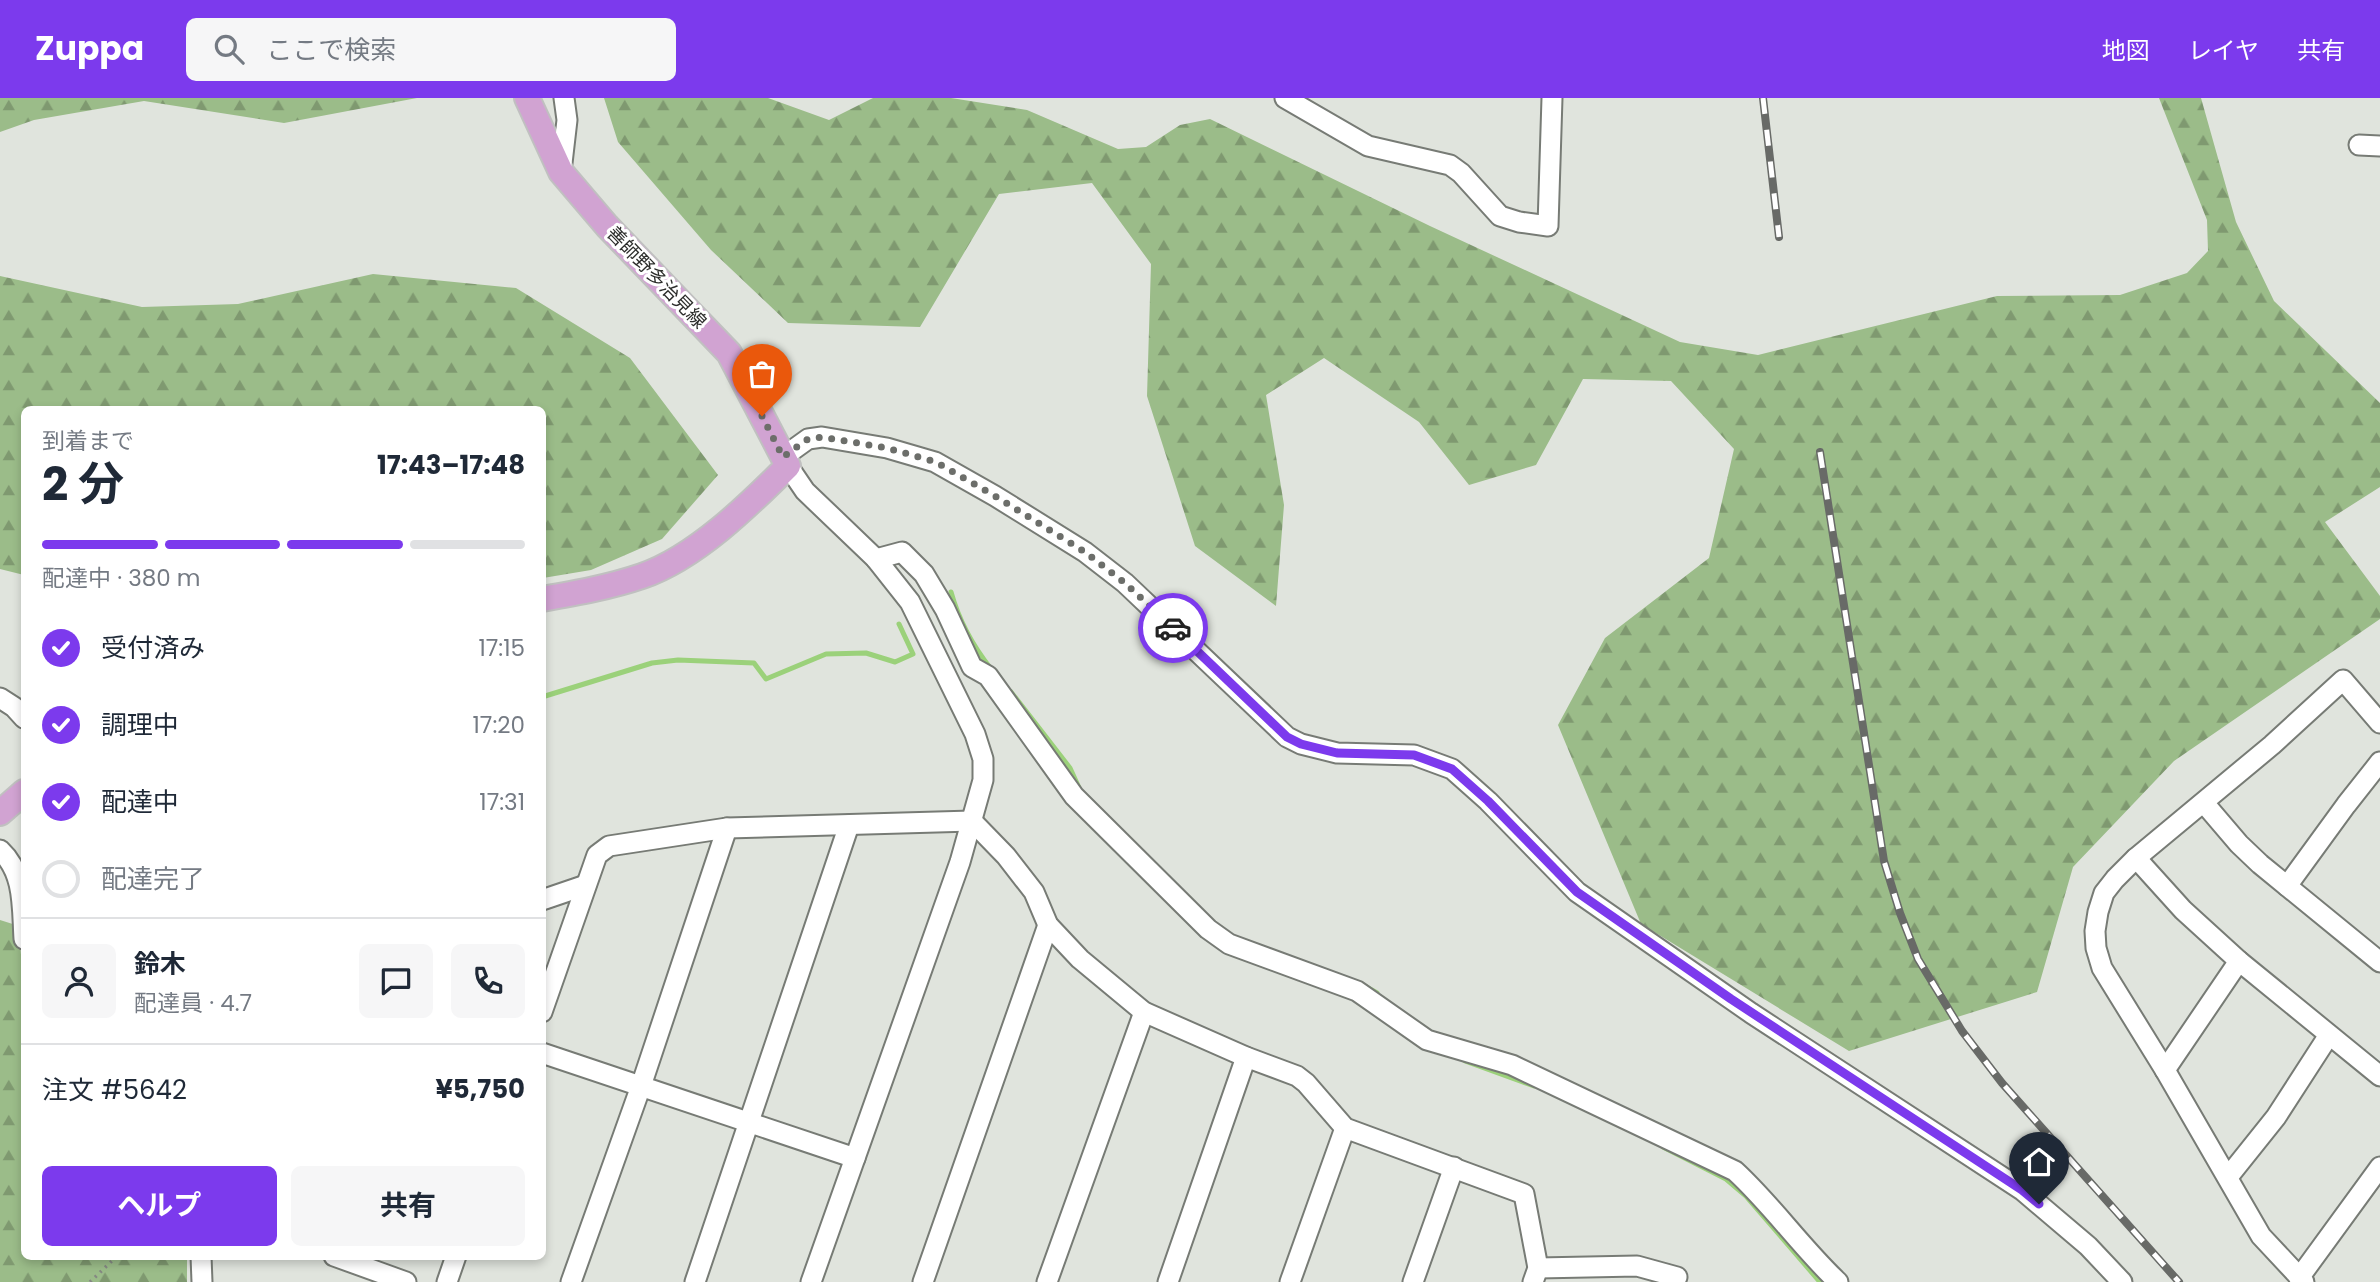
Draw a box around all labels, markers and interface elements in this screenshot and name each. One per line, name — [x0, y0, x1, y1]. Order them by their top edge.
search box — [186, 18, 676, 81]
text: Zuppa — [35, 25, 144, 72]
icon: search — [210, 30, 248, 68]
text: ここで検索 — [266, 32, 396, 68]
text: 地図 — [2102, 34, 2150, 67]
text: レイヤ — [2188, 34, 2259, 67]
text: 共有 — [2297, 34, 2345, 67]
street label: 善師野多治見線 — [601, 220, 713, 335]
pin — [732, 344, 792, 416]
icon: bag — [743, 355, 781, 393]
text: 到着まで — [42, 425, 134, 457]
text: 17:43–17:48 — [377, 447, 525, 483]
text: 2 分 — [42, 452, 124, 516]
text: 配達中 · 380 m — [42, 562, 201, 594]
courier — [1138, 593, 1208, 663]
icon: car — [1154, 609, 1192, 647]
icon: check — [42, 629, 80, 667]
text: 受付済み — [101, 630, 205, 666]
text: 17:15 — [478, 632, 525, 664]
icon: check — [42, 706, 80, 744]
text: 調理中 — [101, 707, 179, 743]
text: 17:20 — [473, 709, 525, 741]
icon: check — [42, 783, 80, 821]
text: 配達中 — [101, 784, 179, 820]
text: 17:31 — [479, 786, 525, 818]
text: 配達完了 — [101, 861, 205, 897]
button: person — [42, 944, 116, 1018]
button: chat — [359, 944, 433, 1018]
button: phone — [451, 944, 525, 1018]
text: 鈴木 — [134, 946, 186, 982]
text: 配達員 · 4.7 — [134, 987, 252, 1019]
text: ¥5,750 — [435, 1071, 525, 1107]
text: 注文 #5642 — [42, 1072, 187, 1108]
pin — [2009, 1132, 2069, 1204]
icon: home — [2020, 1143, 2058, 1181]
button: ヘルプ — [42, 1166, 277, 1246]
button: 共有 — [291, 1166, 525, 1246]

